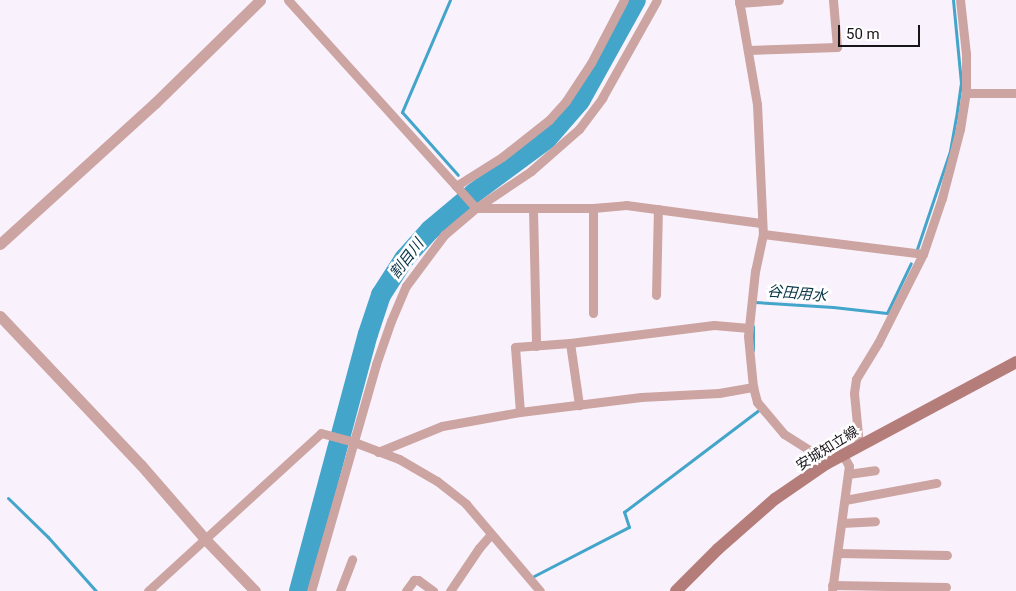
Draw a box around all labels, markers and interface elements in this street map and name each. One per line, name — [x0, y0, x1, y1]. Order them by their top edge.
scale bar — [841, 15, 924, 47]
text: 50 m — [846, 25, 880, 43]
water label: 割目川 — [386, 236, 428, 282]
water label: 谷田用水 — [766, 282, 828, 306]
street label: 安城知立線 — [793, 422, 861, 474]

